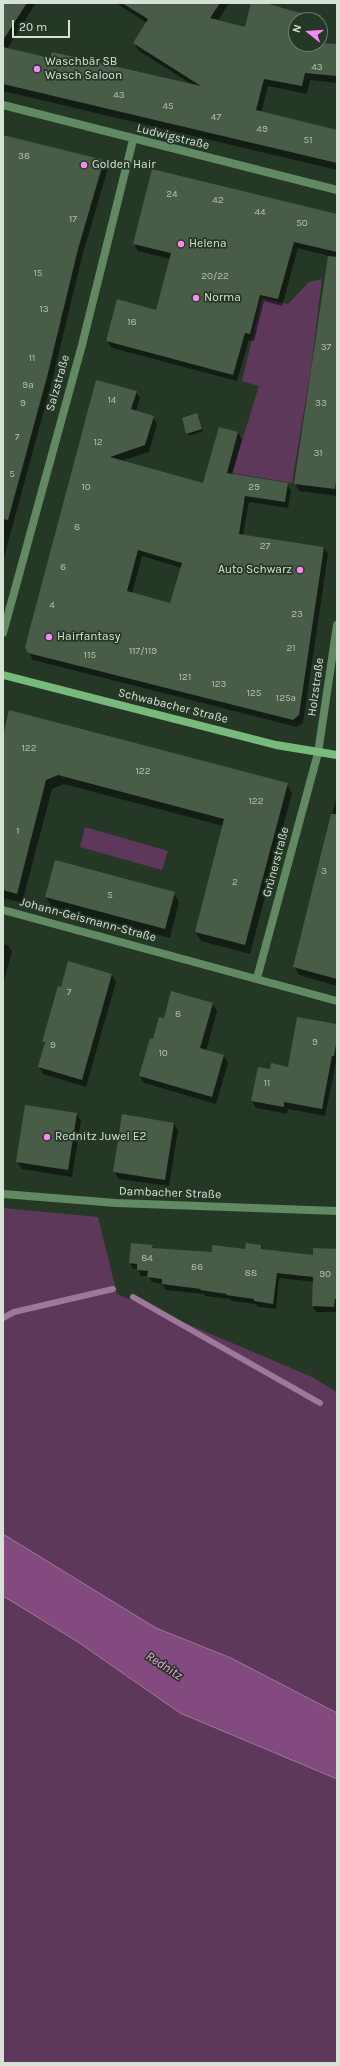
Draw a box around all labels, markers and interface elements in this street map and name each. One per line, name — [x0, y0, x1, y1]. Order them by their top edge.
scale bar — [14, 12, 72, 38]
north arrow — [288, 12, 328, 52]
text: 20 m — [19, 20, 47, 34]
text: N — [290, 23, 304, 34]
place label: Waschbär SB Wasch Saloon — [45, 55, 122, 83]
house number: 43 — [311, 61, 323, 73]
marker: Waschbär SB Wasch Saloon — [32, 64, 42, 74]
house number: 43 — [113, 89, 125, 101]
house number: 45 — [162, 100, 174, 112]
house number: 47 — [211, 111, 221, 123]
street label: Ludwigstraße — [135, 121, 211, 153]
house number: 49 — [256, 123, 268, 135]
house number: 51 — [304, 134, 312, 146]
house number: 38 — [18, 150, 30, 162]
place label: Golden Hair — [92, 158, 156, 172]
marker: Golden Hair — [79, 160, 89, 170]
house number: 24 — [166, 188, 178, 200]
house number: 42 — [212, 194, 224, 206]
house number: 44 — [254, 206, 266, 218]
house number: 17 — [69, 213, 77, 225]
house number: 50 — [296, 217, 308, 229]
place label: Helena — [189, 237, 227, 251]
marker: Helena — [176, 239, 186, 249]
house number: 15 — [34, 267, 42, 279]
house number: 20/22 — [201, 270, 229, 282]
place label: Norma — [204, 291, 241, 305]
marker: Norma — [191, 293, 201, 303]
house number: 13 — [39, 303, 49, 315]
house number: 18 — [127, 316, 137, 328]
house number: 37 — [321, 341, 331, 353]
house number: 11 — [29, 352, 35, 364]
street label: Salzstraße — [43, 353, 73, 413]
house number: 9a — [22, 379, 34, 391]
house number: 14 — [108, 394, 116, 406]
house number: 9 — [20, 397, 26, 409]
house number: 33 — [315, 397, 327, 409]
house number: 7 — [15, 431, 19, 443]
house number: 12 — [93, 436, 103, 448]
house number: 31 — [313, 447, 323, 459]
house number: 5 — [9, 468, 15, 480]
house number: 10 — [81, 481, 91, 493]
house number: 29 — [248, 481, 260, 493]
house number: 8 — [74, 521, 80, 533]
house number: 27 — [260, 540, 270, 552]
house number: 6 — [60, 561, 66, 573]
place label: Auto Schwarz — [218, 563, 292, 577]
marker: Auto Schwarz — [295, 565, 305, 575]
house number: 4 — [49, 599, 55, 611]
house number: 23 — [291, 608, 303, 620]
place label: Hairfantasy — [57, 630, 120, 644]
marker: Hairfantasy — [44, 632, 54, 642]
house number: 21 — [286, 642, 296, 654]
house number: 117/119 — [129, 645, 157, 657]
house number: 115 — [84, 649, 96, 661]
street label: Holzstraße — [305, 657, 327, 717]
house number: 121 — [179, 671, 191, 683]
house number: 123 — [211, 678, 227, 690]
street label: Schwabacher Straße — [117, 685, 229, 727]
house number: 125 — [247, 687, 261, 699]
house number: 125a — [276, 692, 296, 704]
house number: 122 — [22, 742, 36, 754]
house number: 122 — [136, 765, 150, 777]
house number: 122 — [249, 795, 263, 807]
house number: 1 — [16, 825, 20, 837]
street label: Grünerstraße — [260, 825, 292, 899]
house number: 3 — [321, 865, 327, 877]
house number: 2 — [232, 876, 238, 888]
house number: 5 — [107, 889, 113, 901]
street label: Johann-Geismann-Straße — [18, 895, 158, 945]
house number: 7 — [67, 986, 71, 998]
house number: 8 — [175, 1008, 181, 1020]
house number: 9 — [312, 1036, 318, 1048]
house number: 9 — [50, 1039, 56, 1051]
house number: 10 — [158, 1047, 168, 1059]
house number: 11 — [264, 1077, 270, 1089]
place label: Rednitz Juwel E2 — [55, 1130, 146, 1144]
marker: Rednitz Juwel E2 — [42, 1132, 52, 1142]
street label: Dambacher Straße — [119, 1184, 221, 1202]
house number: 84 — [141, 1252, 153, 1264]
house number: 86 — [191, 1261, 203, 1273]
house number: 88 — [245, 1267, 257, 1279]
house number: 90 — [319, 1268, 331, 1280]
water label: Rednitz — [143, 1648, 185, 1684]

